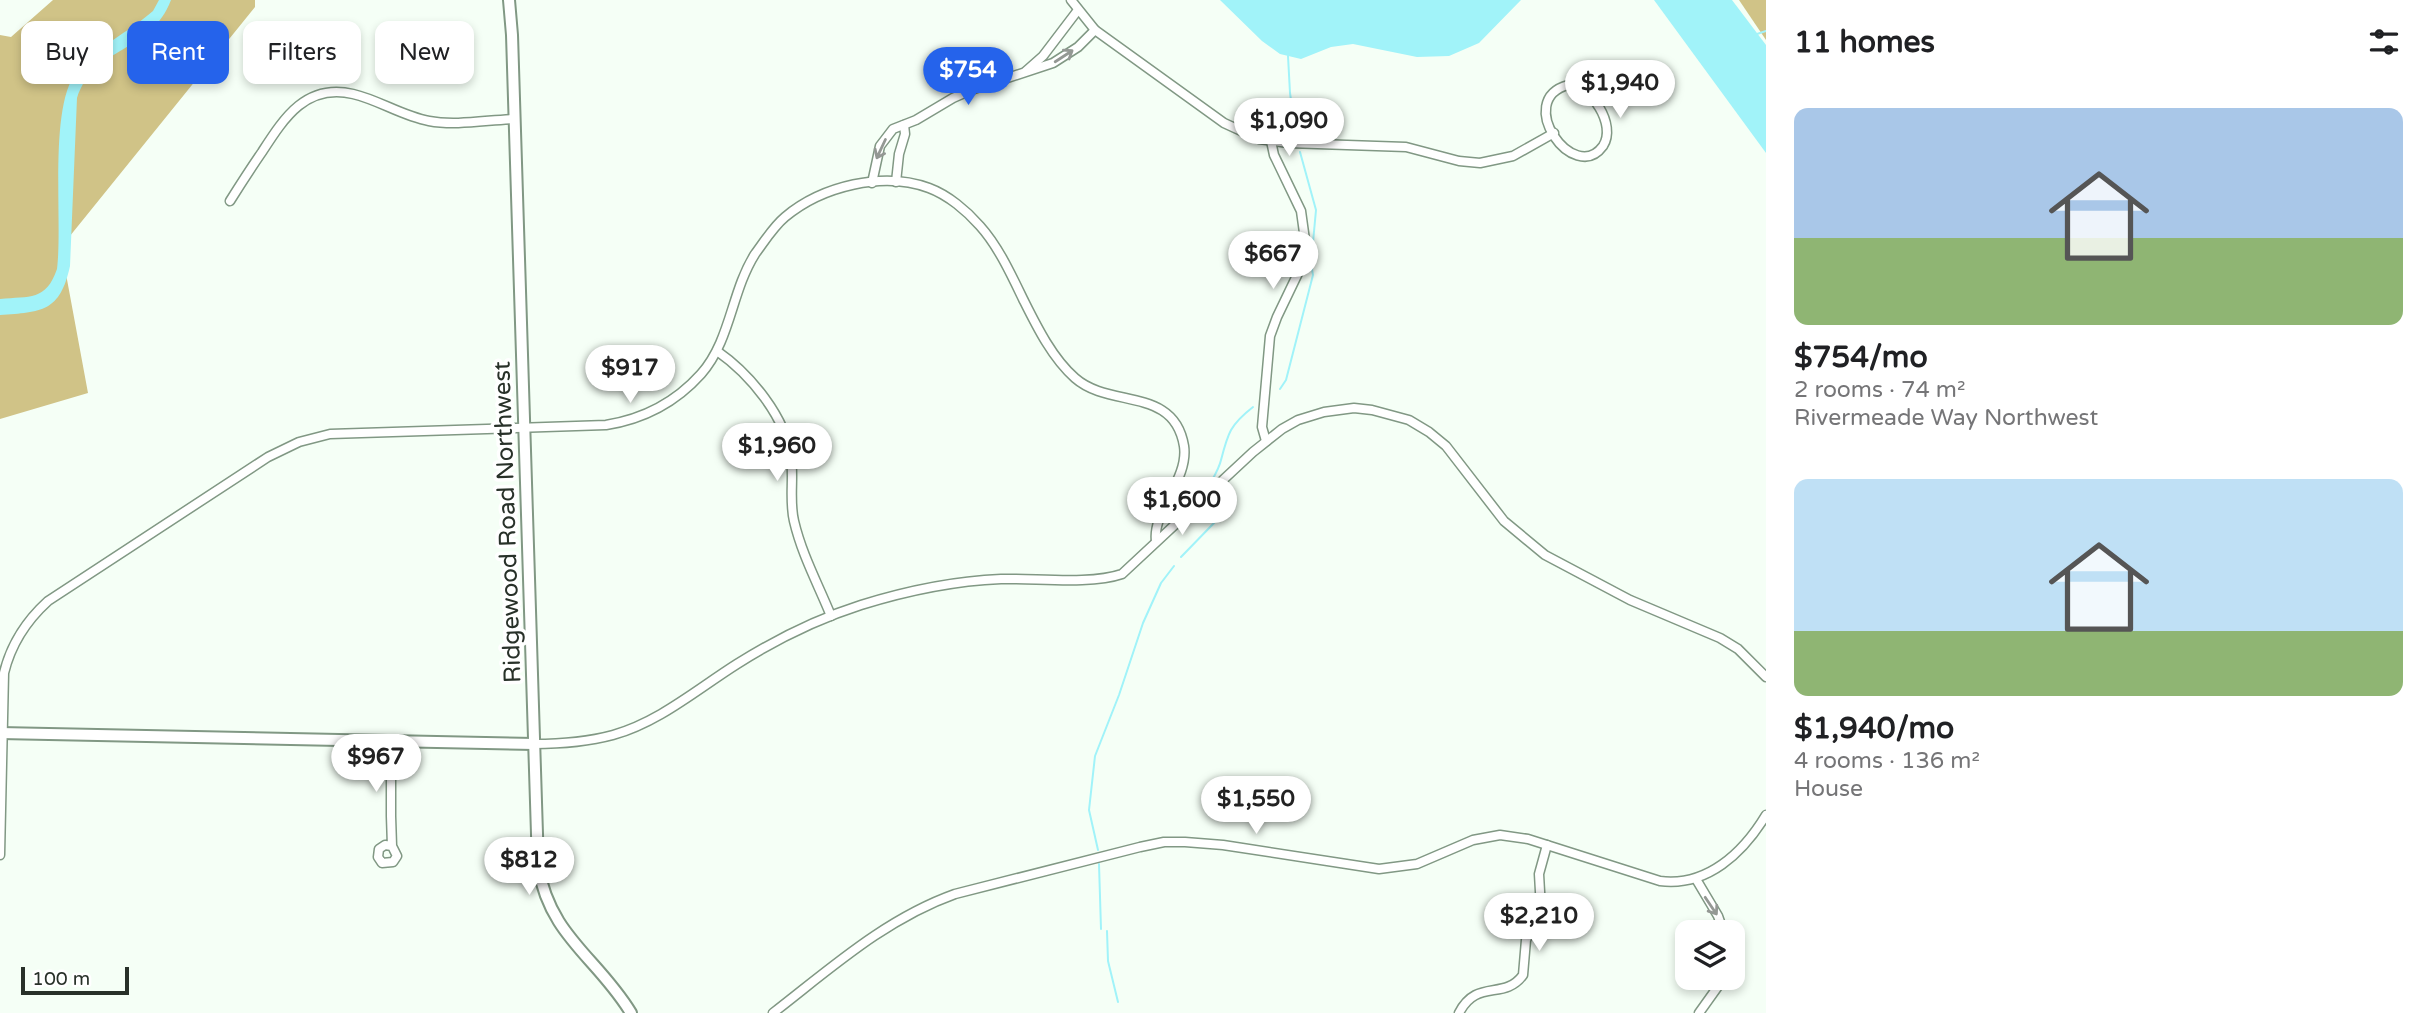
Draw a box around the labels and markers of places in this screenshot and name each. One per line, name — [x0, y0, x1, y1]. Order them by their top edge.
pin: $754 — [927, 48, 1009, 107]
pin: $1,940 — [1563, 60, 1677, 120]
pin: $1,090 — [1232, 99, 1346, 158]
pin: $667 — [1232, 232, 1314, 291]
pin: $917 — [589, 346, 671, 405]
pin: $1,960 — [720, 424, 834, 483]
pin: $1,600 — [1125, 477, 1239, 537]
pin: $967 — [335, 734, 417, 794]
pin: $1,550 — [1199, 776, 1313, 836]
pin: $812 — [488, 838, 570, 897]
pin: $2,210 — [1482, 894, 1596, 953]

